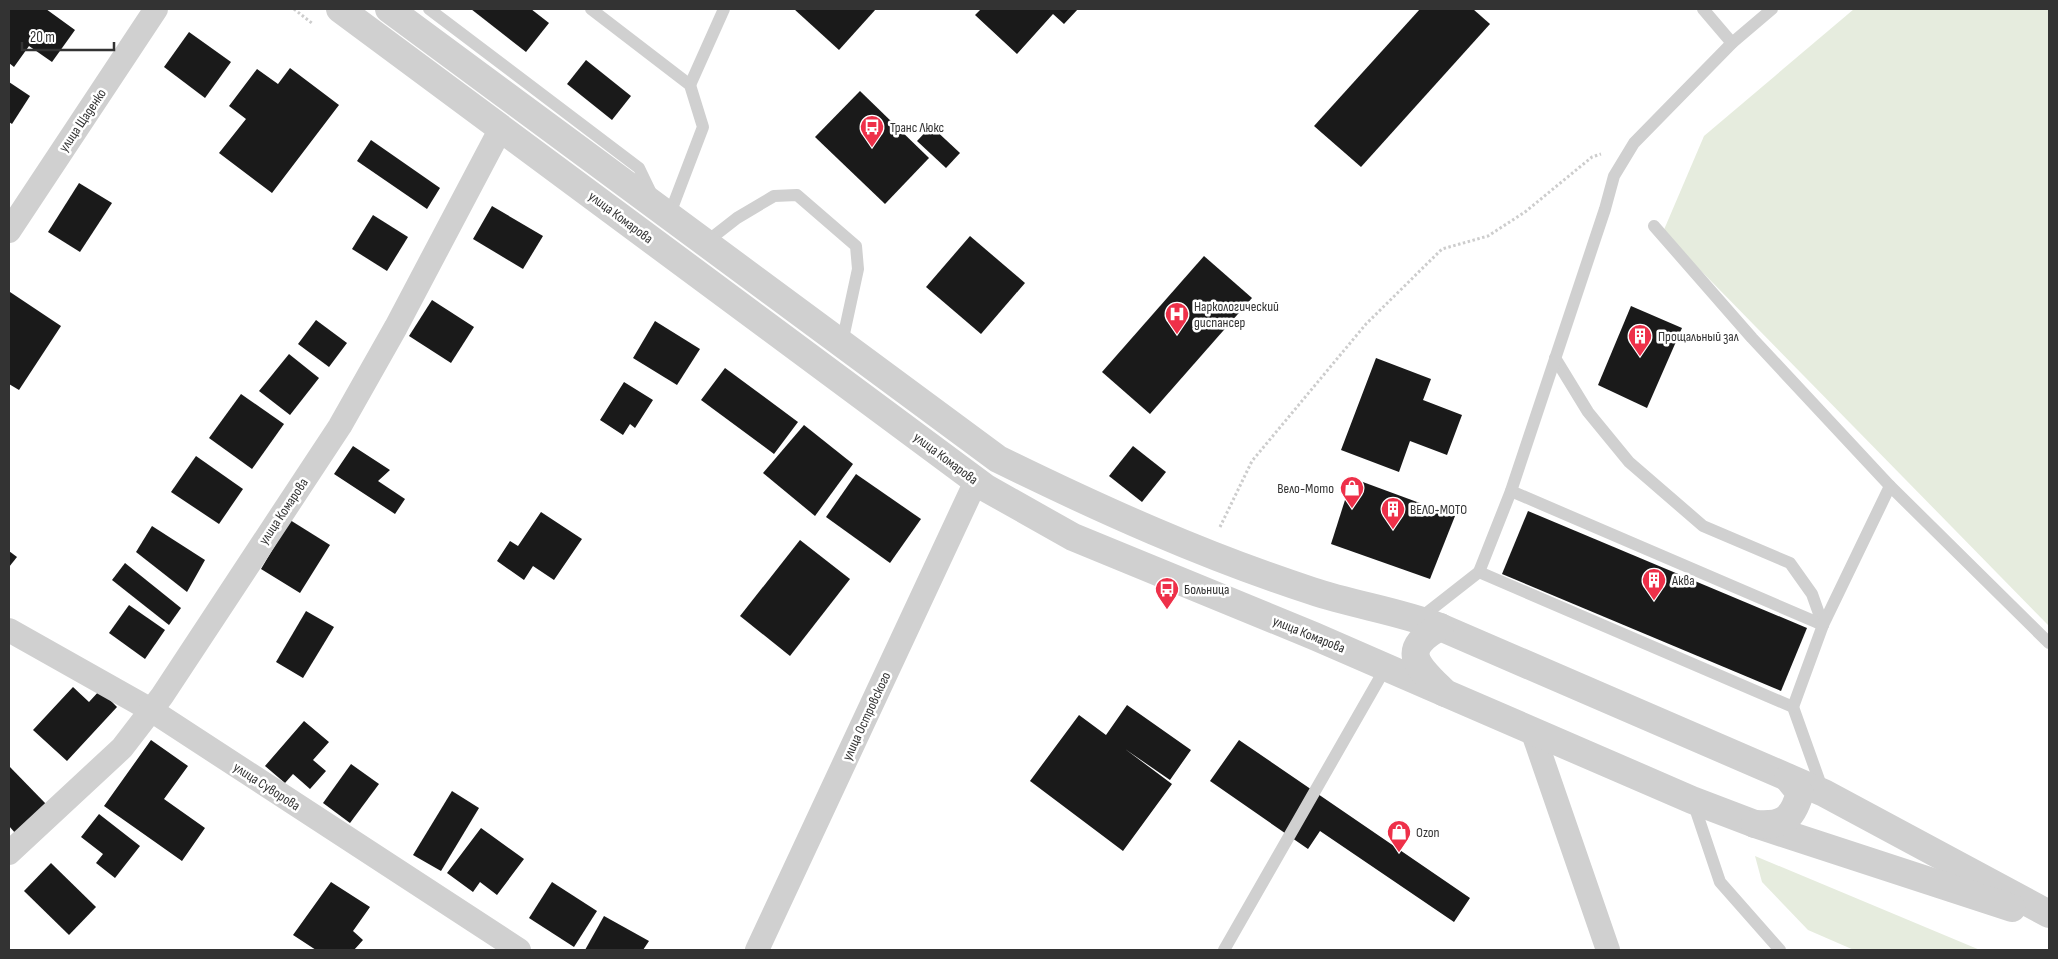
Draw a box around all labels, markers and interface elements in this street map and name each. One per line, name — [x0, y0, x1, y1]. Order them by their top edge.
scale bar — [22, 20, 115, 52]
text: 20 m — [30, 28, 55, 47]
street label: улица Щаденко — [55, 85, 110, 155]
bus stop icon: Транс Люкс — [859, 114, 885, 148]
place label: Транс Люкс — [890, 119, 944, 136]
street label: улица Комарова — [585, 188, 656, 247]
place label: Наркологический диспансер — [1194, 298, 1279, 331]
hospital icon: Наркологический диспансер — [1164, 301, 1190, 335]
building icon: Прощальный зал — [1627, 323, 1653, 357]
place label: Прощальный зал — [1658, 328, 1739, 345]
street label: улица Комарова — [910, 429, 981, 488]
street label: улица Комарова — [255, 475, 312, 548]
shop icon: Вело-Мото — [1339, 475, 1365, 509]
place label: Вело-Мото — [1277, 480, 1334, 497]
building icon: ВЕЛО-МОТО — [1380, 496, 1406, 530]
place label: ВЕЛО-МОТО — [1410, 501, 1467, 518]
building icon: Аква — [1641, 567, 1667, 601]
place label: Аква — [1671, 572, 1695, 589]
bus stop icon: Больница — [1154, 576, 1180, 610]
place label: Больница — [1184, 581, 1229, 598]
street label: улица Комарова — [1270, 612, 1347, 657]
street label: улица Островского — [838, 669, 894, 763]
street label: улица Суворова — [230, 759, 303, 814]
shop icon: Ozon — [1386, 819, 1412, 853]
place label: Ozon — [1416, 824, 1440, 841]

